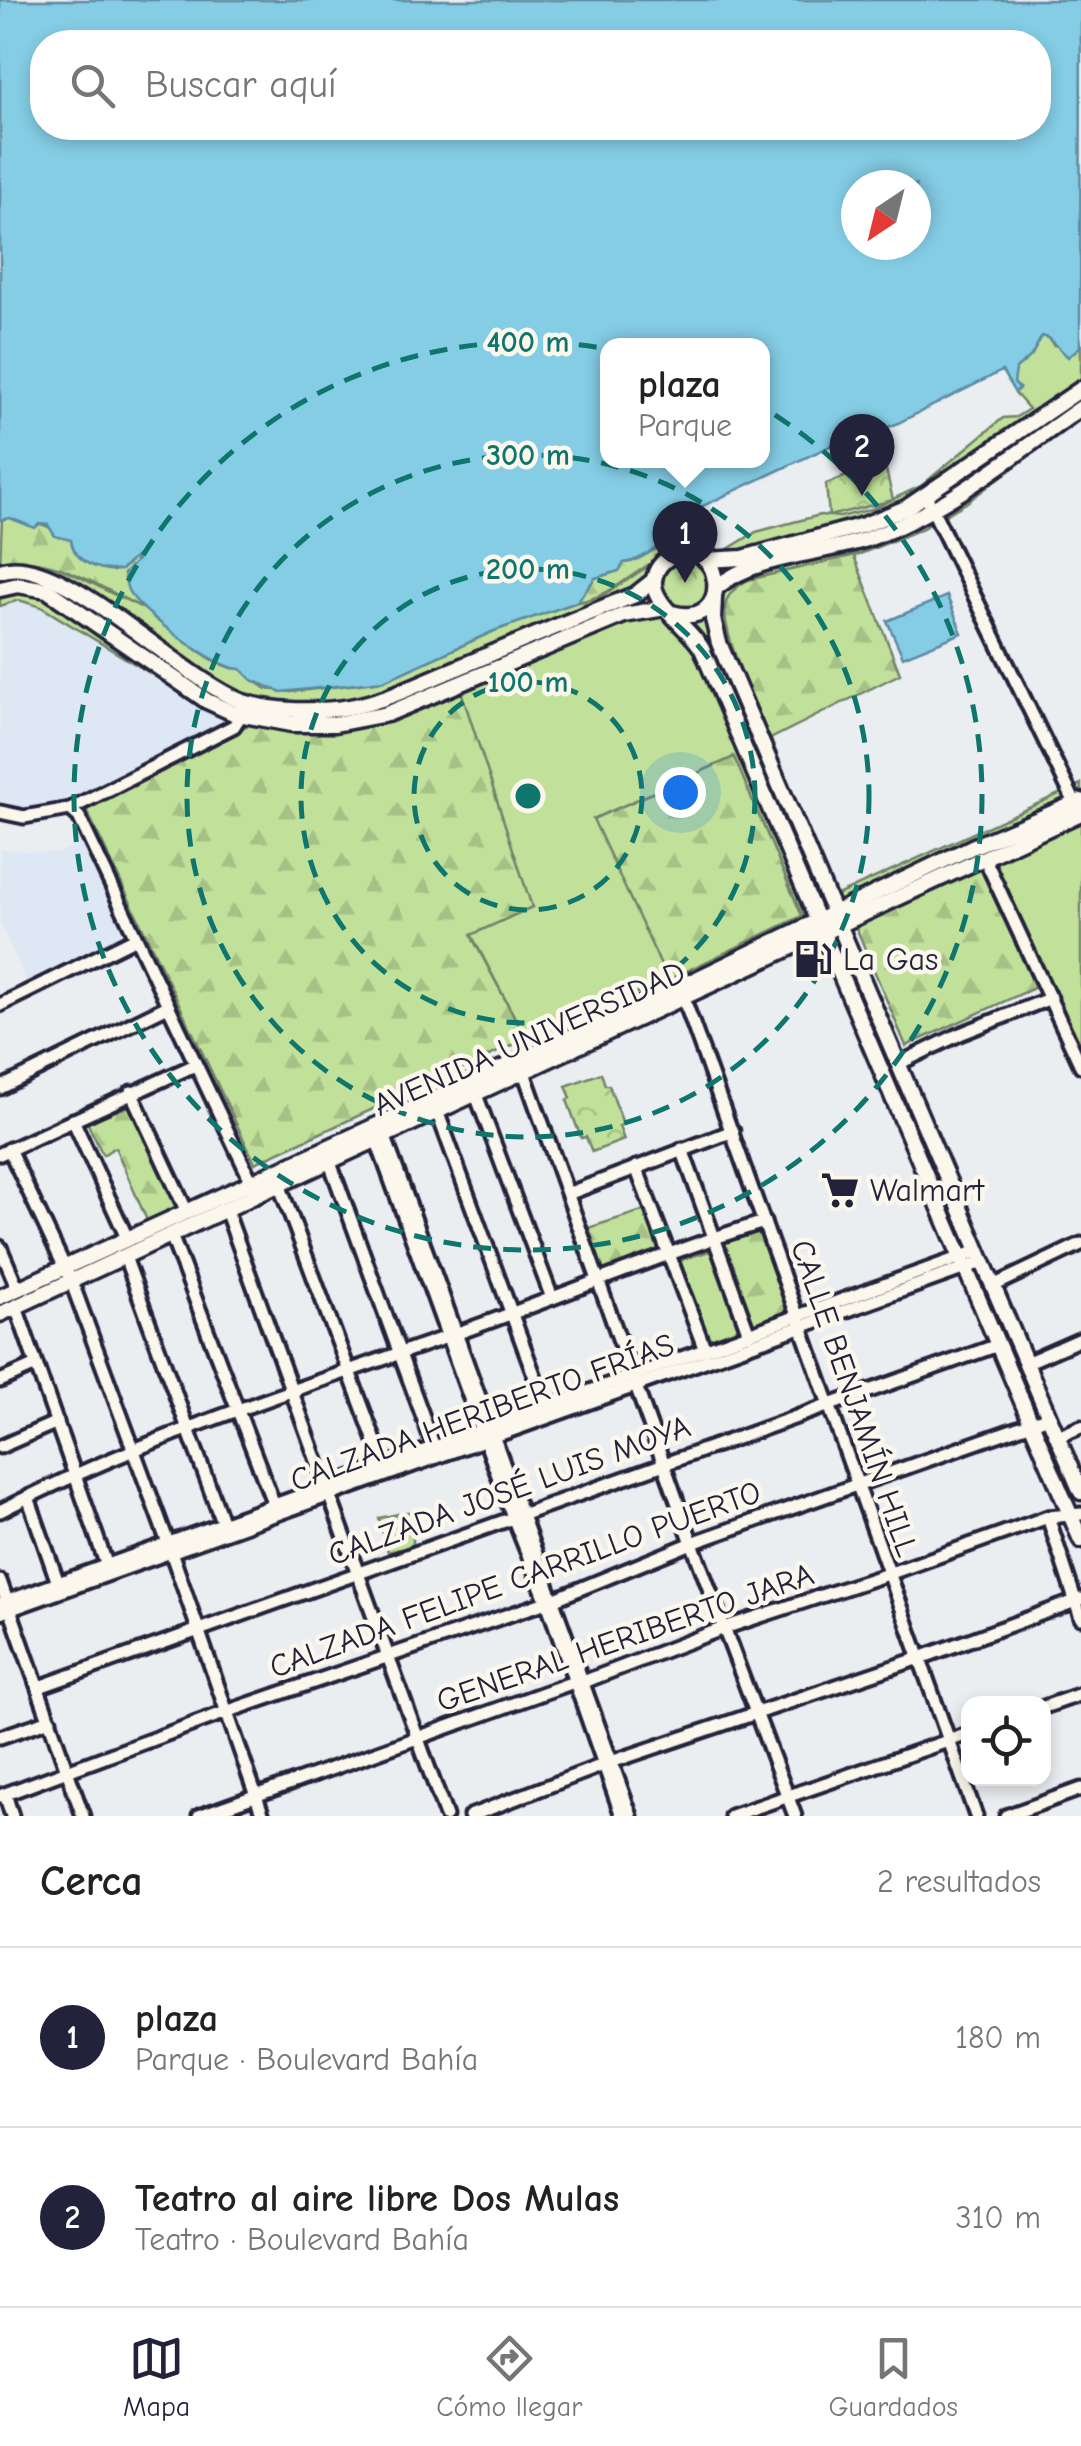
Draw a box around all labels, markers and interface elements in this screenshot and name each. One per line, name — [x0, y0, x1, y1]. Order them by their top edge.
search box — [30, 30, 1051, 140]
icon: search — [65, 58, 120, 113]
text: Buscar aquí — [145, 63, 337, 107]
north arrow — [841, 170, 931, 260]
text: 400 m — [487, 325, 569, 360]
popup — [600, 338, 770, 468]
text: plaza — [638, 363, 721, 407]
text: Parque — [638, 407, 732, 444]
pin: 2 — [830, 414, 894, 496]
text: 300 m — [486, 438, 570, 473]
pin: 1 — [652, 500, 718, 583]
text: 200 m — [486, 552, 570, 587]
text: 100 m — [488, 665, 568, 700]
your location — [655, 767, 706, 818]
centre of rings — [510, 778, 546, 814]
fuel station icon: La Gas — [792, 938, 834, 980]
place label: La Gas — [843, 941, 938, 978]
street label: AVENIDA UNIVERSIDAD — [368, 953, 691, 1124]
supermarket icon: Walmart — [819, 1169, 861, 1211]
place label: Walmart — [870, 1172, 985, 1209]
street label: CALLE BENJAMÍN HILL — [783, 1235, 926, 1561]
street label: CALZADA HERIBERTO FRÍAS — [285, 1326, 679, 1499]
street label: CALZADA JOSÉ LUIS MOYA — [323, 1408, 695, 1573]
street label: CALZADA FELIPE CARRILLO PUERTO — [264, 1473, 766, 1686]
street label: GENERAL HERIBERTO JARA — [432, 1555, 819, 1719]
map controls — [961, 1696, 1051, 1786]
button: locate — [961, 1696, 1051, 1786]
text: Cerca — [40, 1857, 143, 1906]
text: 2 resultados — [877, 1863, 1041, 1900]
text: plaza — [135, 1997, 218, 2041]
text: 1 — [66, 2019, 79, 2056]
text: 180 m — [955, 2019, 1041, 2056]
text: Parque · Boulevard Bahía — [135, 2041, 478, 2078]
text: Teatro al aire libre Dos Mulas — [135, 2177, 619, 2221]
text: 2 — [65, 2199, 80, 2236]
text: 310 m — [955, 2199, 1041, 2236]
text: Teatro · Boulevard Bahía — [135, 2221, 469, 2258]
tab: Mapa — [123, 2331, 190, 2423]
tab: Cómo llegar — [436, 2331, 582, 2423]
tab: Guardados — [828, 2331, 958, 2423]

